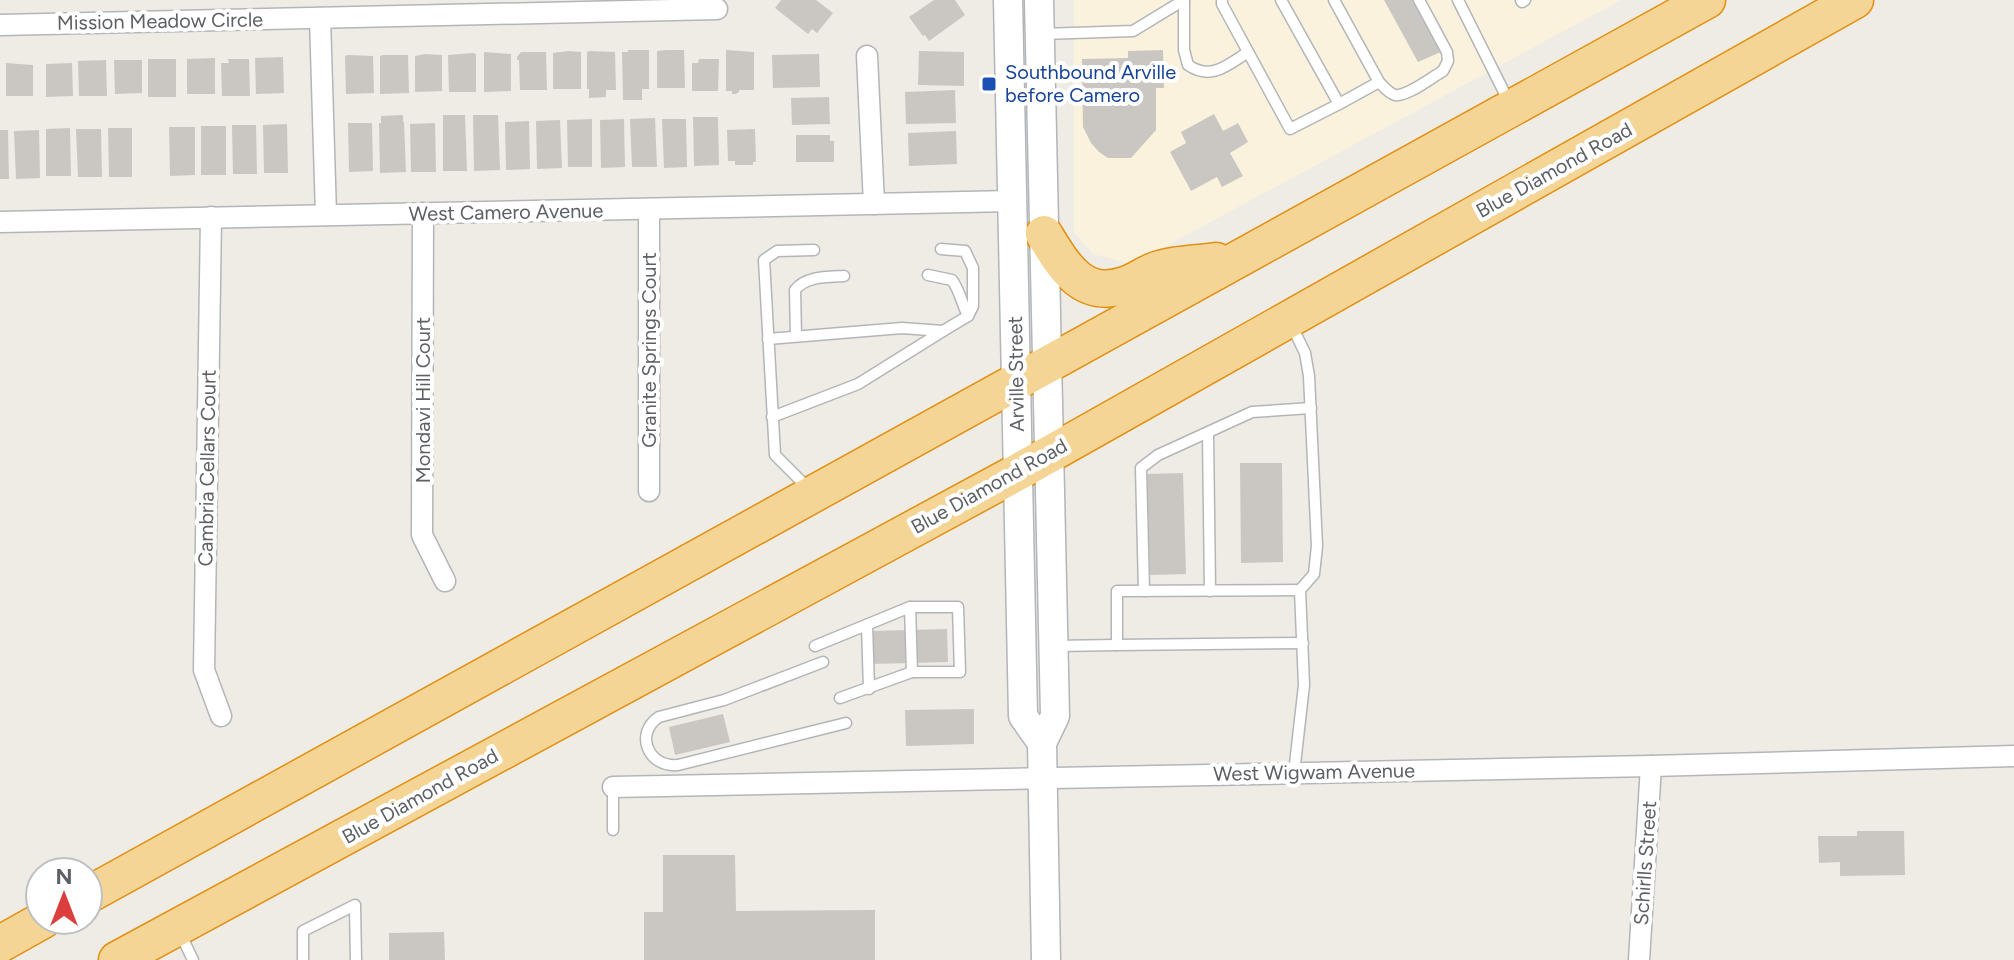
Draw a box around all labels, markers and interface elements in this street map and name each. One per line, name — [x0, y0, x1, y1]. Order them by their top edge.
street label: Mission Meadow Circle — [57, 7, 263, 35]
place label: Southbound Arville before Camero — [1005, 60, 1176, 107]
marker: Southbound Arville before Camero — [980, 75, 998, 93]
street label: Blue Diamond Road — [1472, 117, 1636, 223]
street label: West Camero Avenue — [408, 198, 604, 226]
street label: Granite Springs Court — [637, 252, 661, 448]
street label: Arville Street — [1003, 316, 1029, 432]
street label: Mondavi Hill Court — [411, 317, 435, 483]
street label: Cambria Cellars Court — [193, 369, 221, 567]
street label: Blue Diamond Road — [907, 433, 1071, 539]
street label: Blue Diamond Road — [338, 743, 502, 849]
street label: West Wigwam Avenue — [1213, 758, 1415, 786]
street label: Schirlls Street — [1629, 800, 1661, 926]
north arrow — [24, 856, 104, 936]
text: N — [55, 863, 73, 890]

